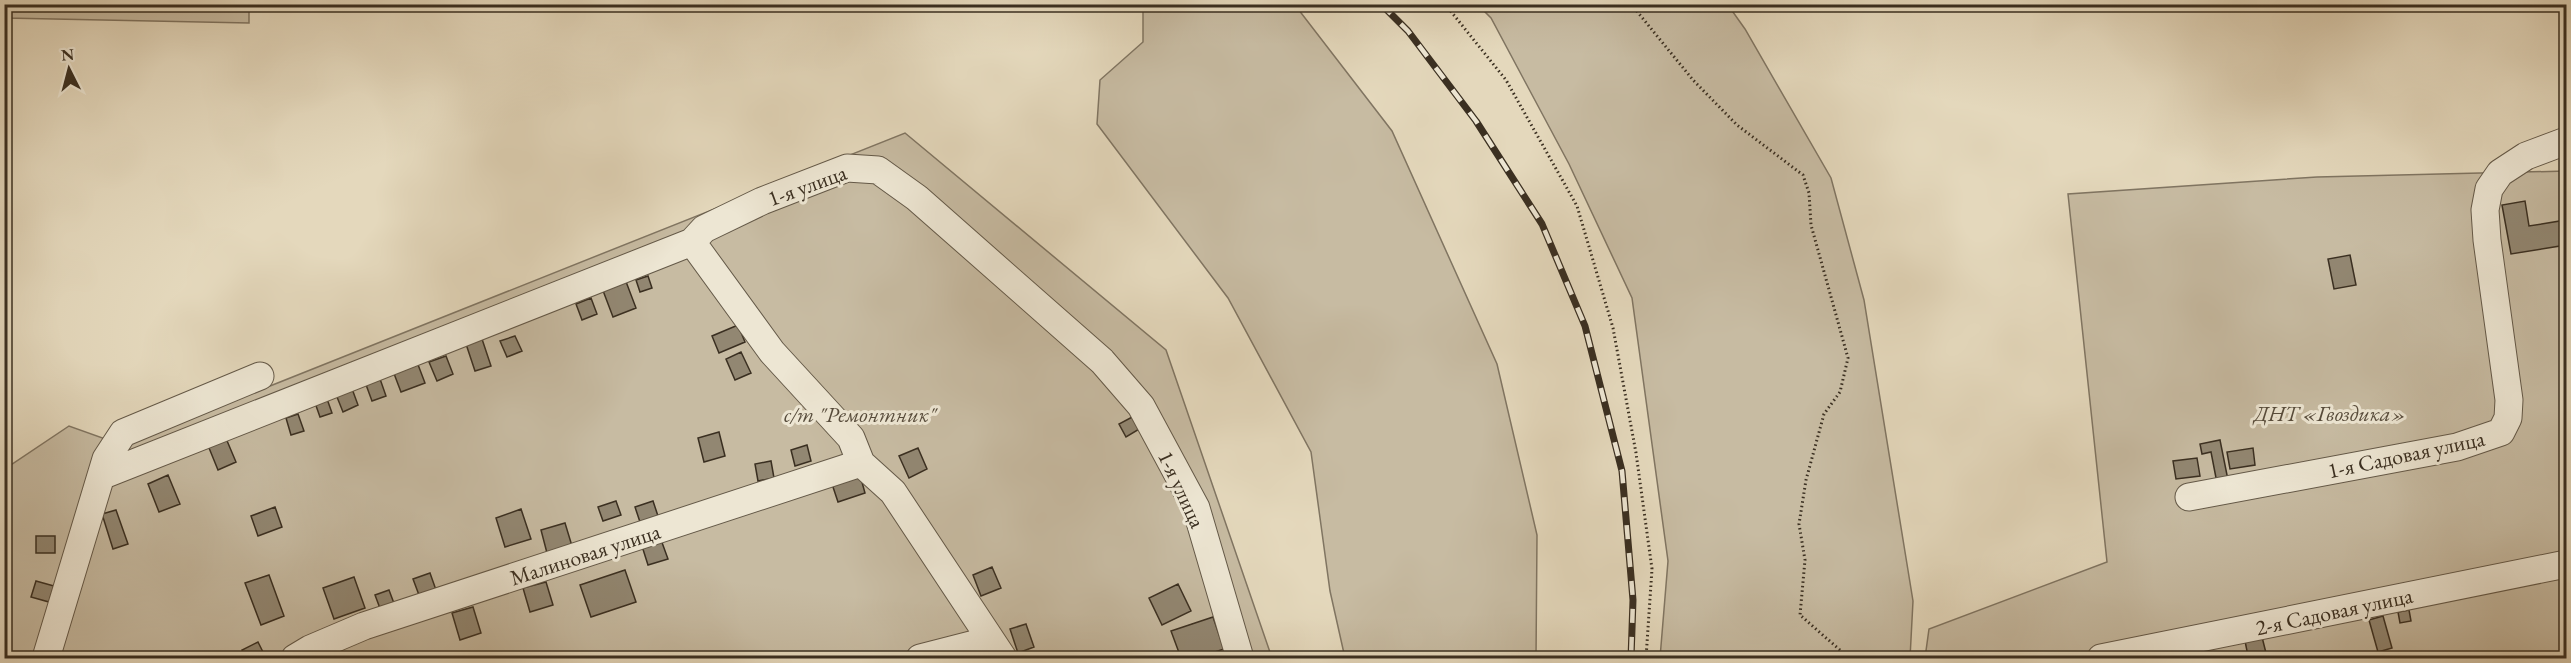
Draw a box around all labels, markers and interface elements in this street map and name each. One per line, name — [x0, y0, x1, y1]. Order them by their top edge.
north arrow — [39, 39, 99, 99]
text: N — [60, 43, 75, 66]
street label: 1-я улица — [764, 158, 851, 213]
park label: ДНТ «Гвоздика» — [2252, 399, 2406, 428]
park label: с/т "Ремонтник" — [784, 400, 939, 429]
street label: 1-я Садовая улица — [2325, 424, 2487, 485]
street label: 1-я улица — [1151, 446, 1212, 533]
street label: Малиновая улица — [506, 516, 664, 592]
street label: 2-я Садовая улица — [2253, 581, 2415, 642]

